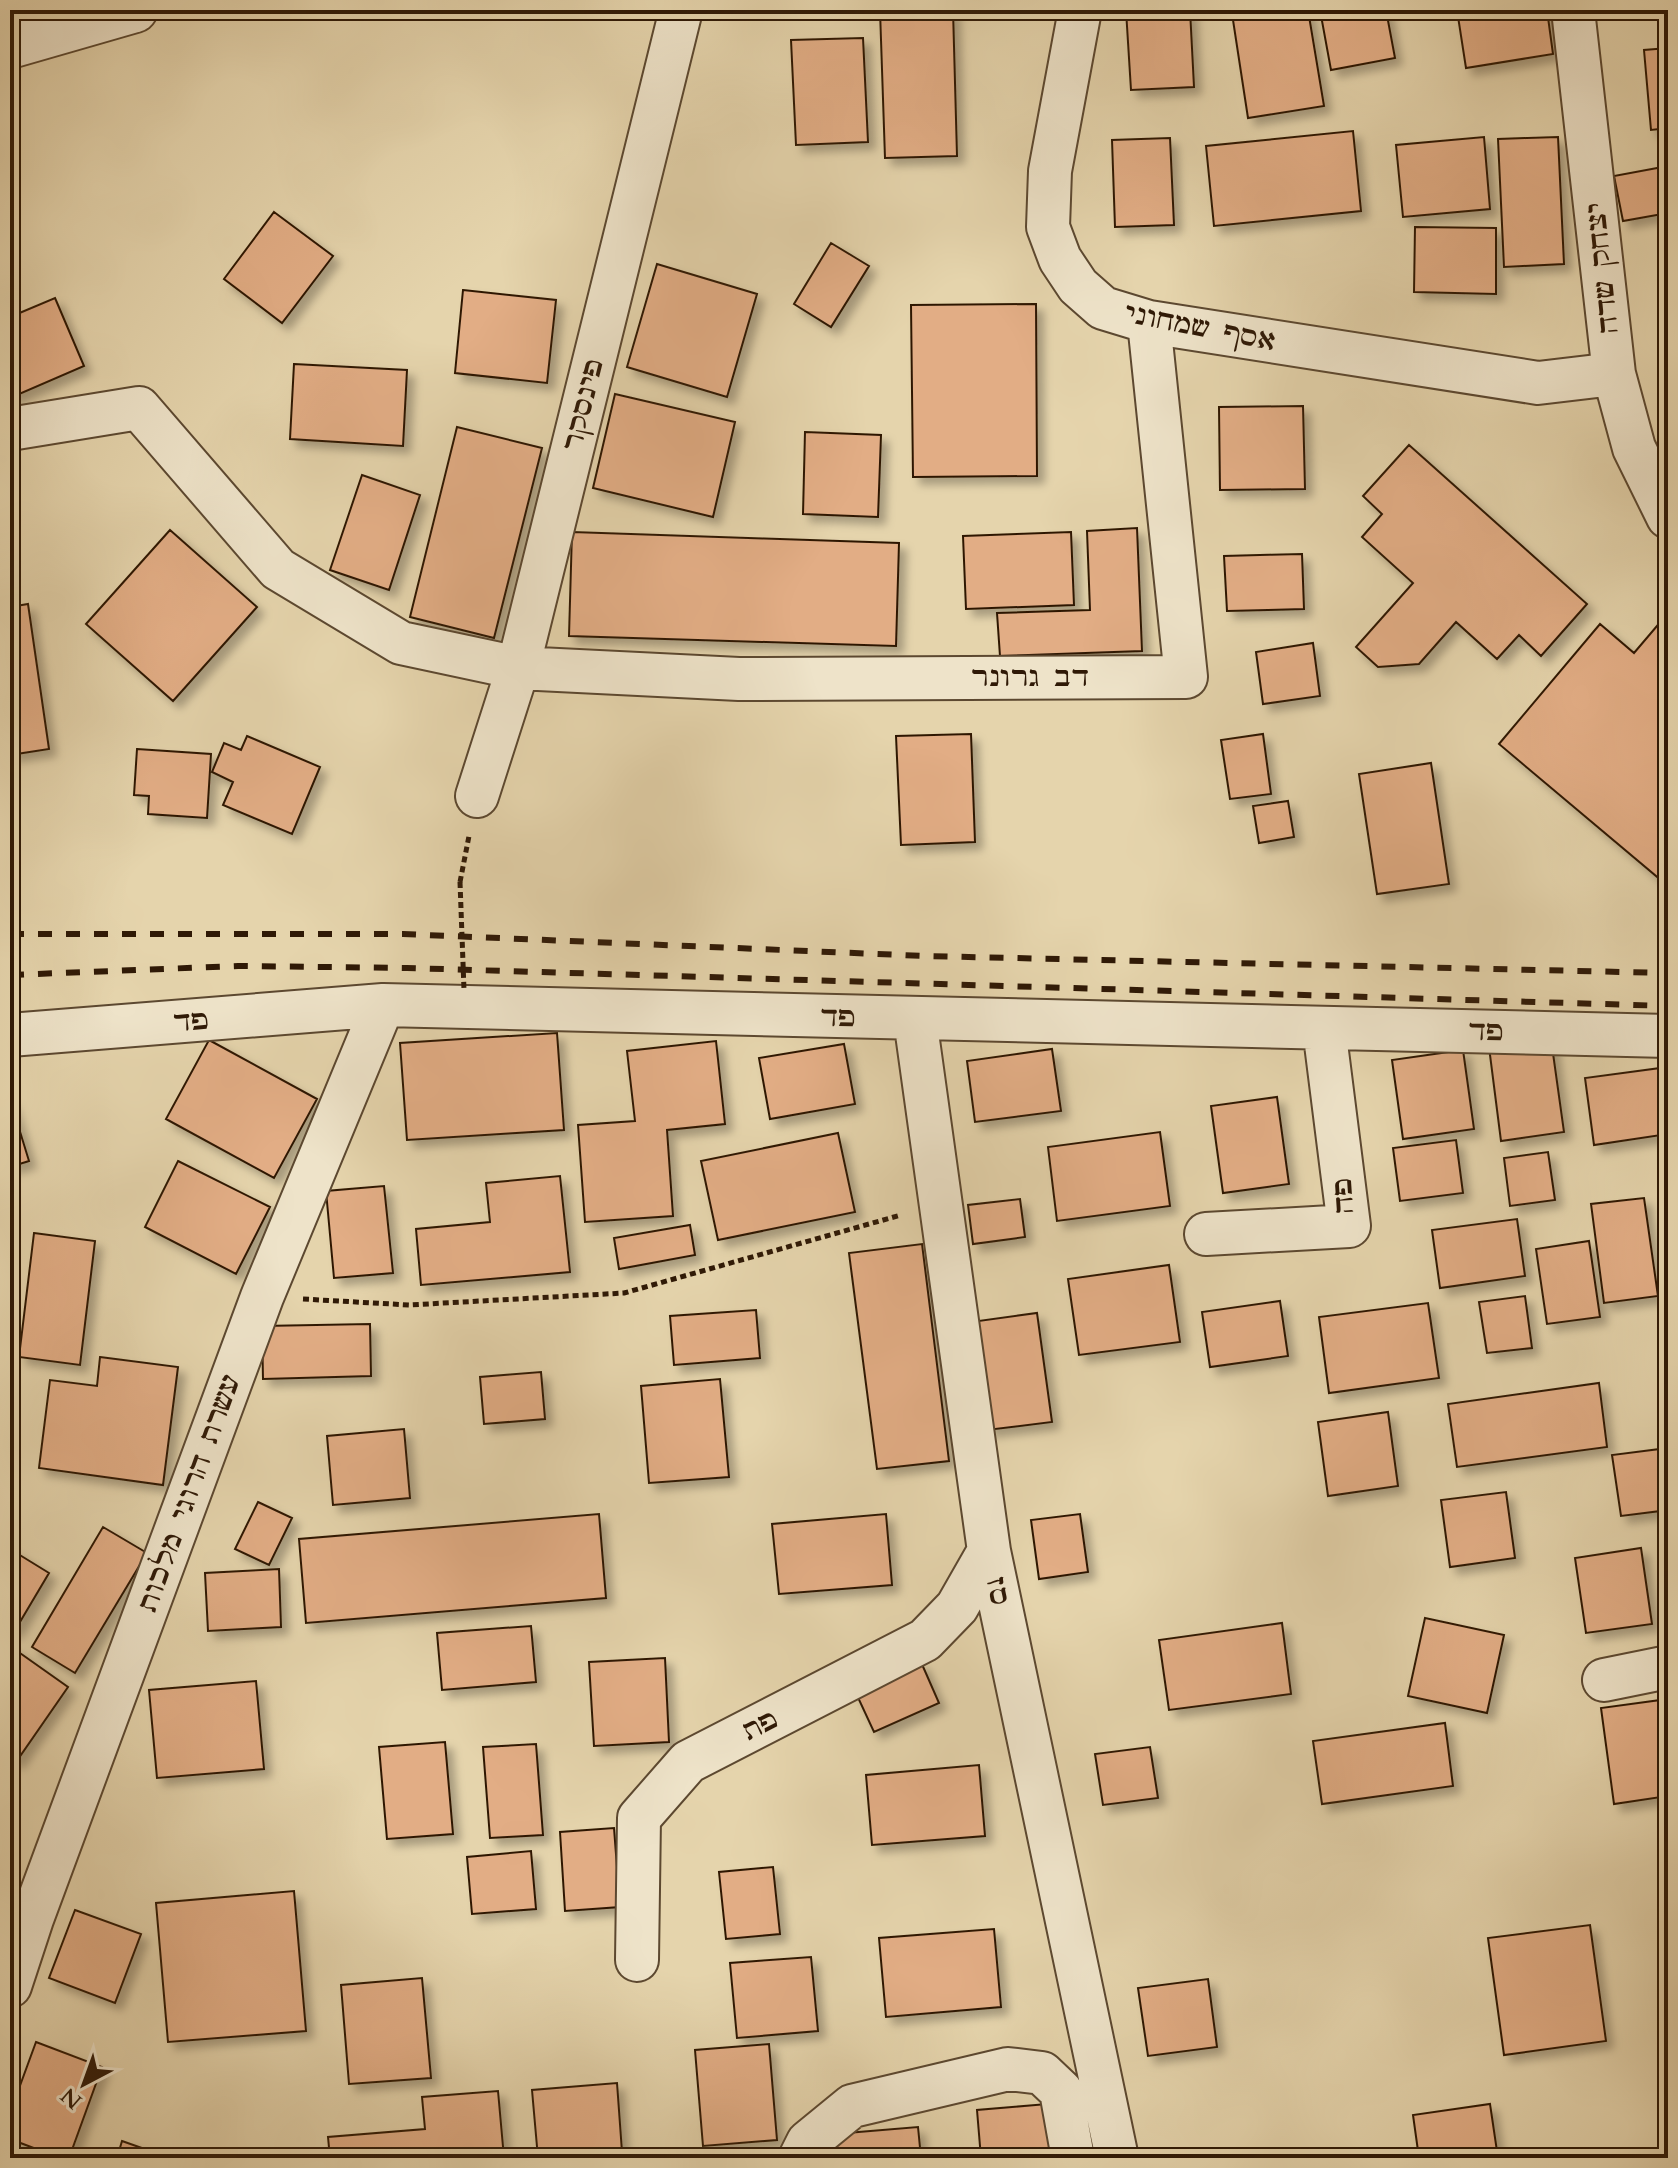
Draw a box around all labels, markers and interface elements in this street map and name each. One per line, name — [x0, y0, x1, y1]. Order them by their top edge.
street label: יצחק שדה — [1576, 200, 1628, 336]
street label: אסף שמחוני — [1121, 294, 1279, 360]
street label: פינסקר — [553, 355, 613, 455]
street label: דב גרונר — [971, 658, 1089, 696]
street label: פד — [820, 998, 856, 1036]
street label: פד — [172, 1001, 210, 1041]
street label: פד — [1468, 1012, 1504, 1050]
street label: פה — [1323, 1177, 1363, 1215]
street label: עשרת הרוגי מלכות — [128, 1369, 250, 1617]
street label: סז — [976, 1573, 1020, 1609]
street label: פת — [736, 1700, 784, 1750]
north arrow — [44, 2044, 124, 2124]
text: N — [54, 2081, 89, 2116]

